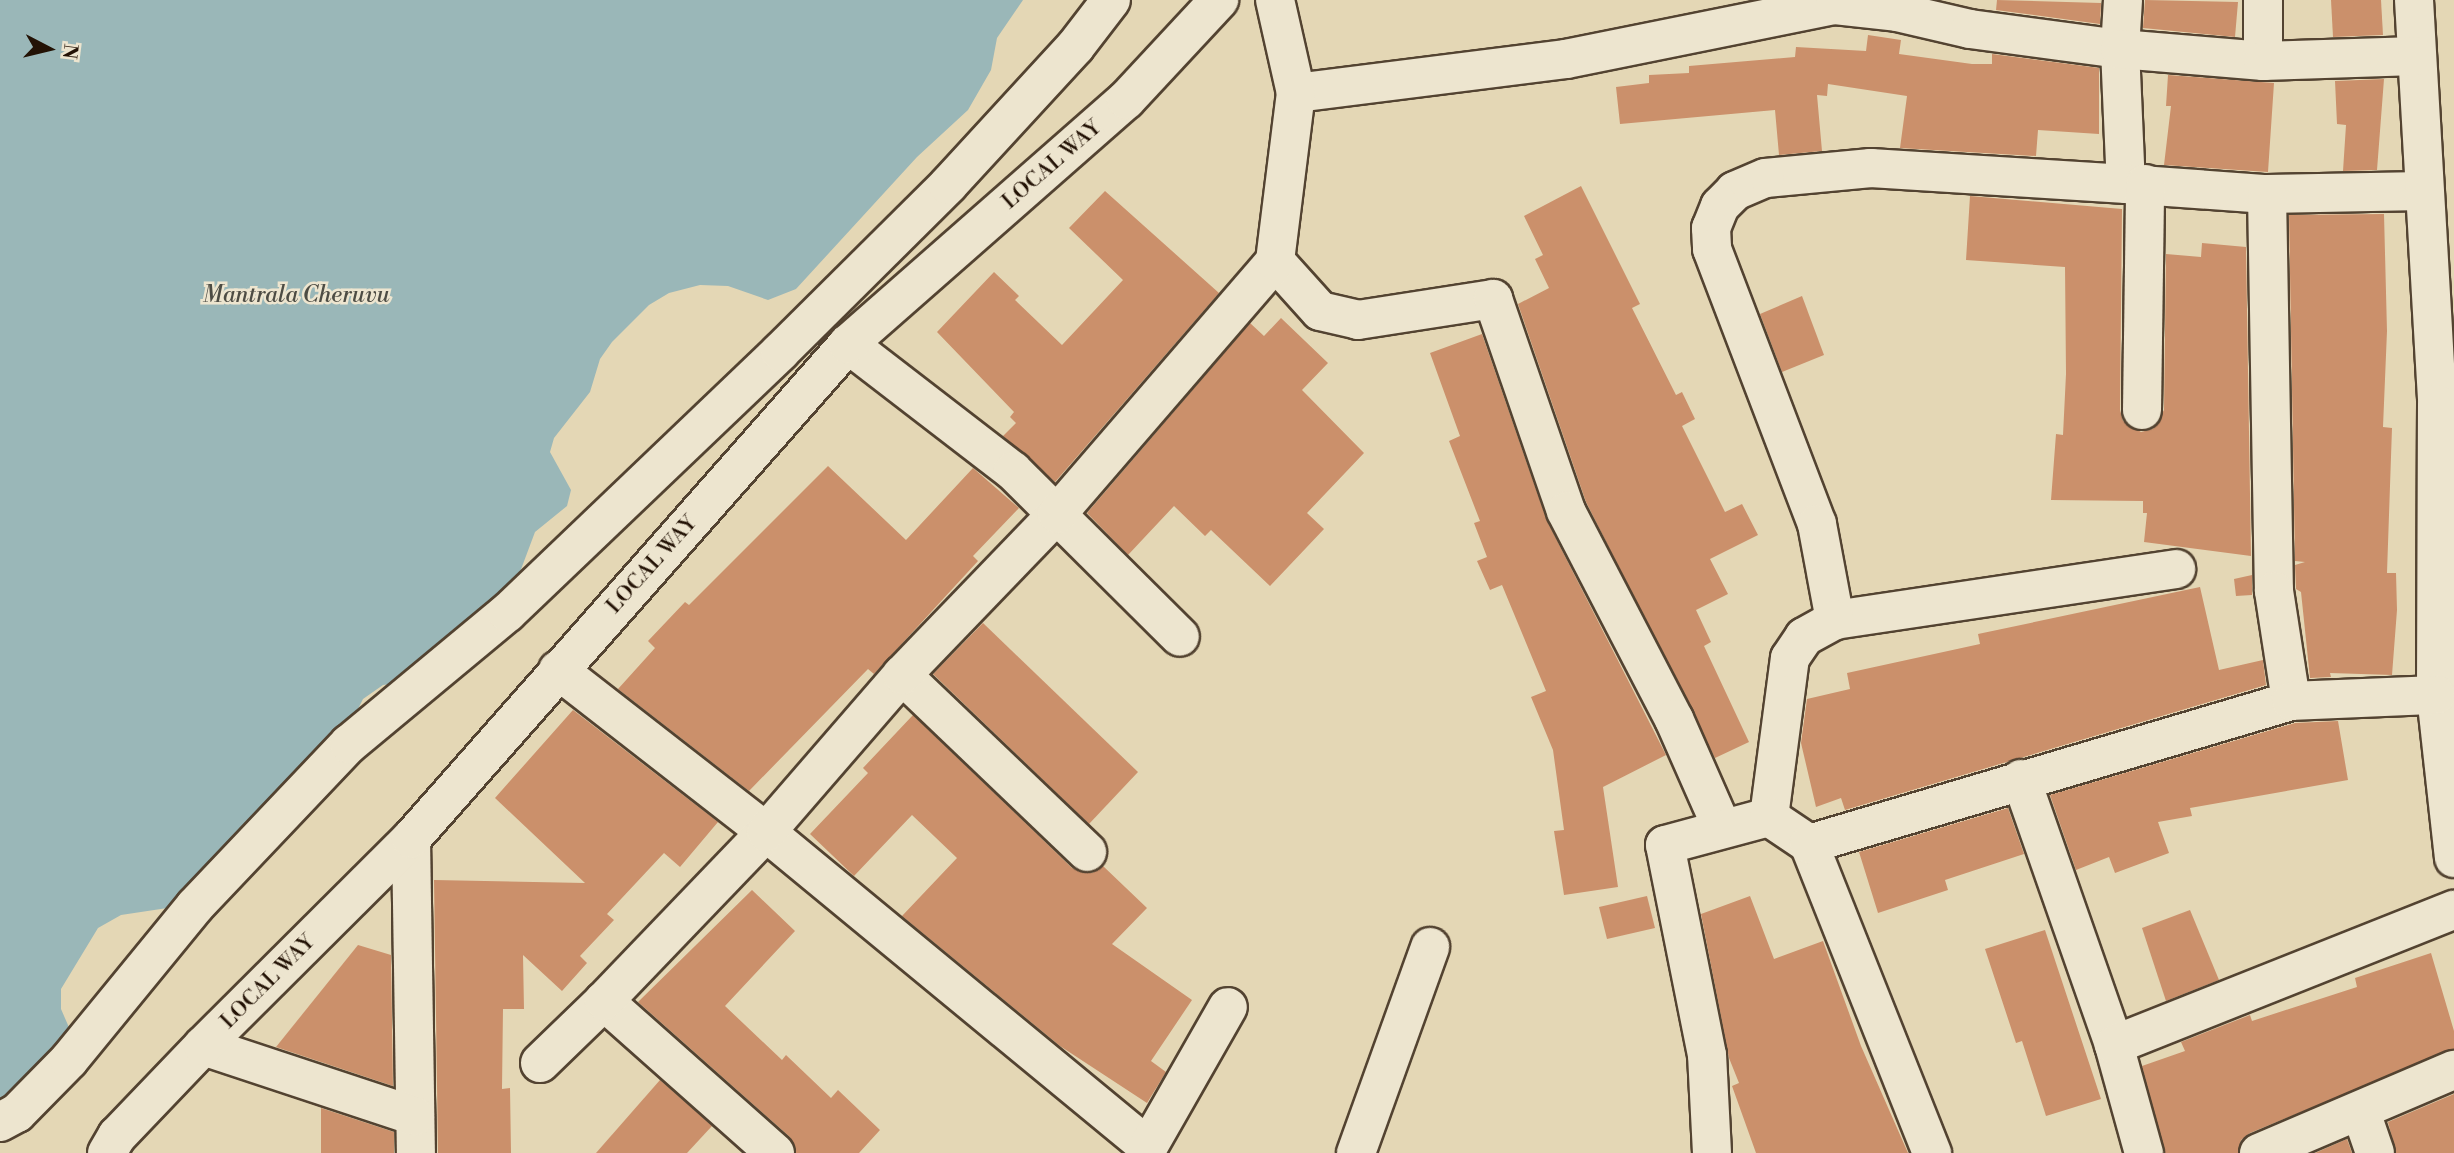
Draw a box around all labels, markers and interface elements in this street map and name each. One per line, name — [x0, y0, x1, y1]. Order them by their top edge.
north arrow — [14, 14, 84, 84]
text: N — [57, 43, 83, 60]
street label: LOCAL WAY — [997, 115, 1107, 215]
water label: Mantrala Cheruvu — [202, 281, 390, 309]
street label: LOCAL WAY — [602, 511, 702, 619]
street label: LOCAL WAY — [216, 930, 320, 1034]

